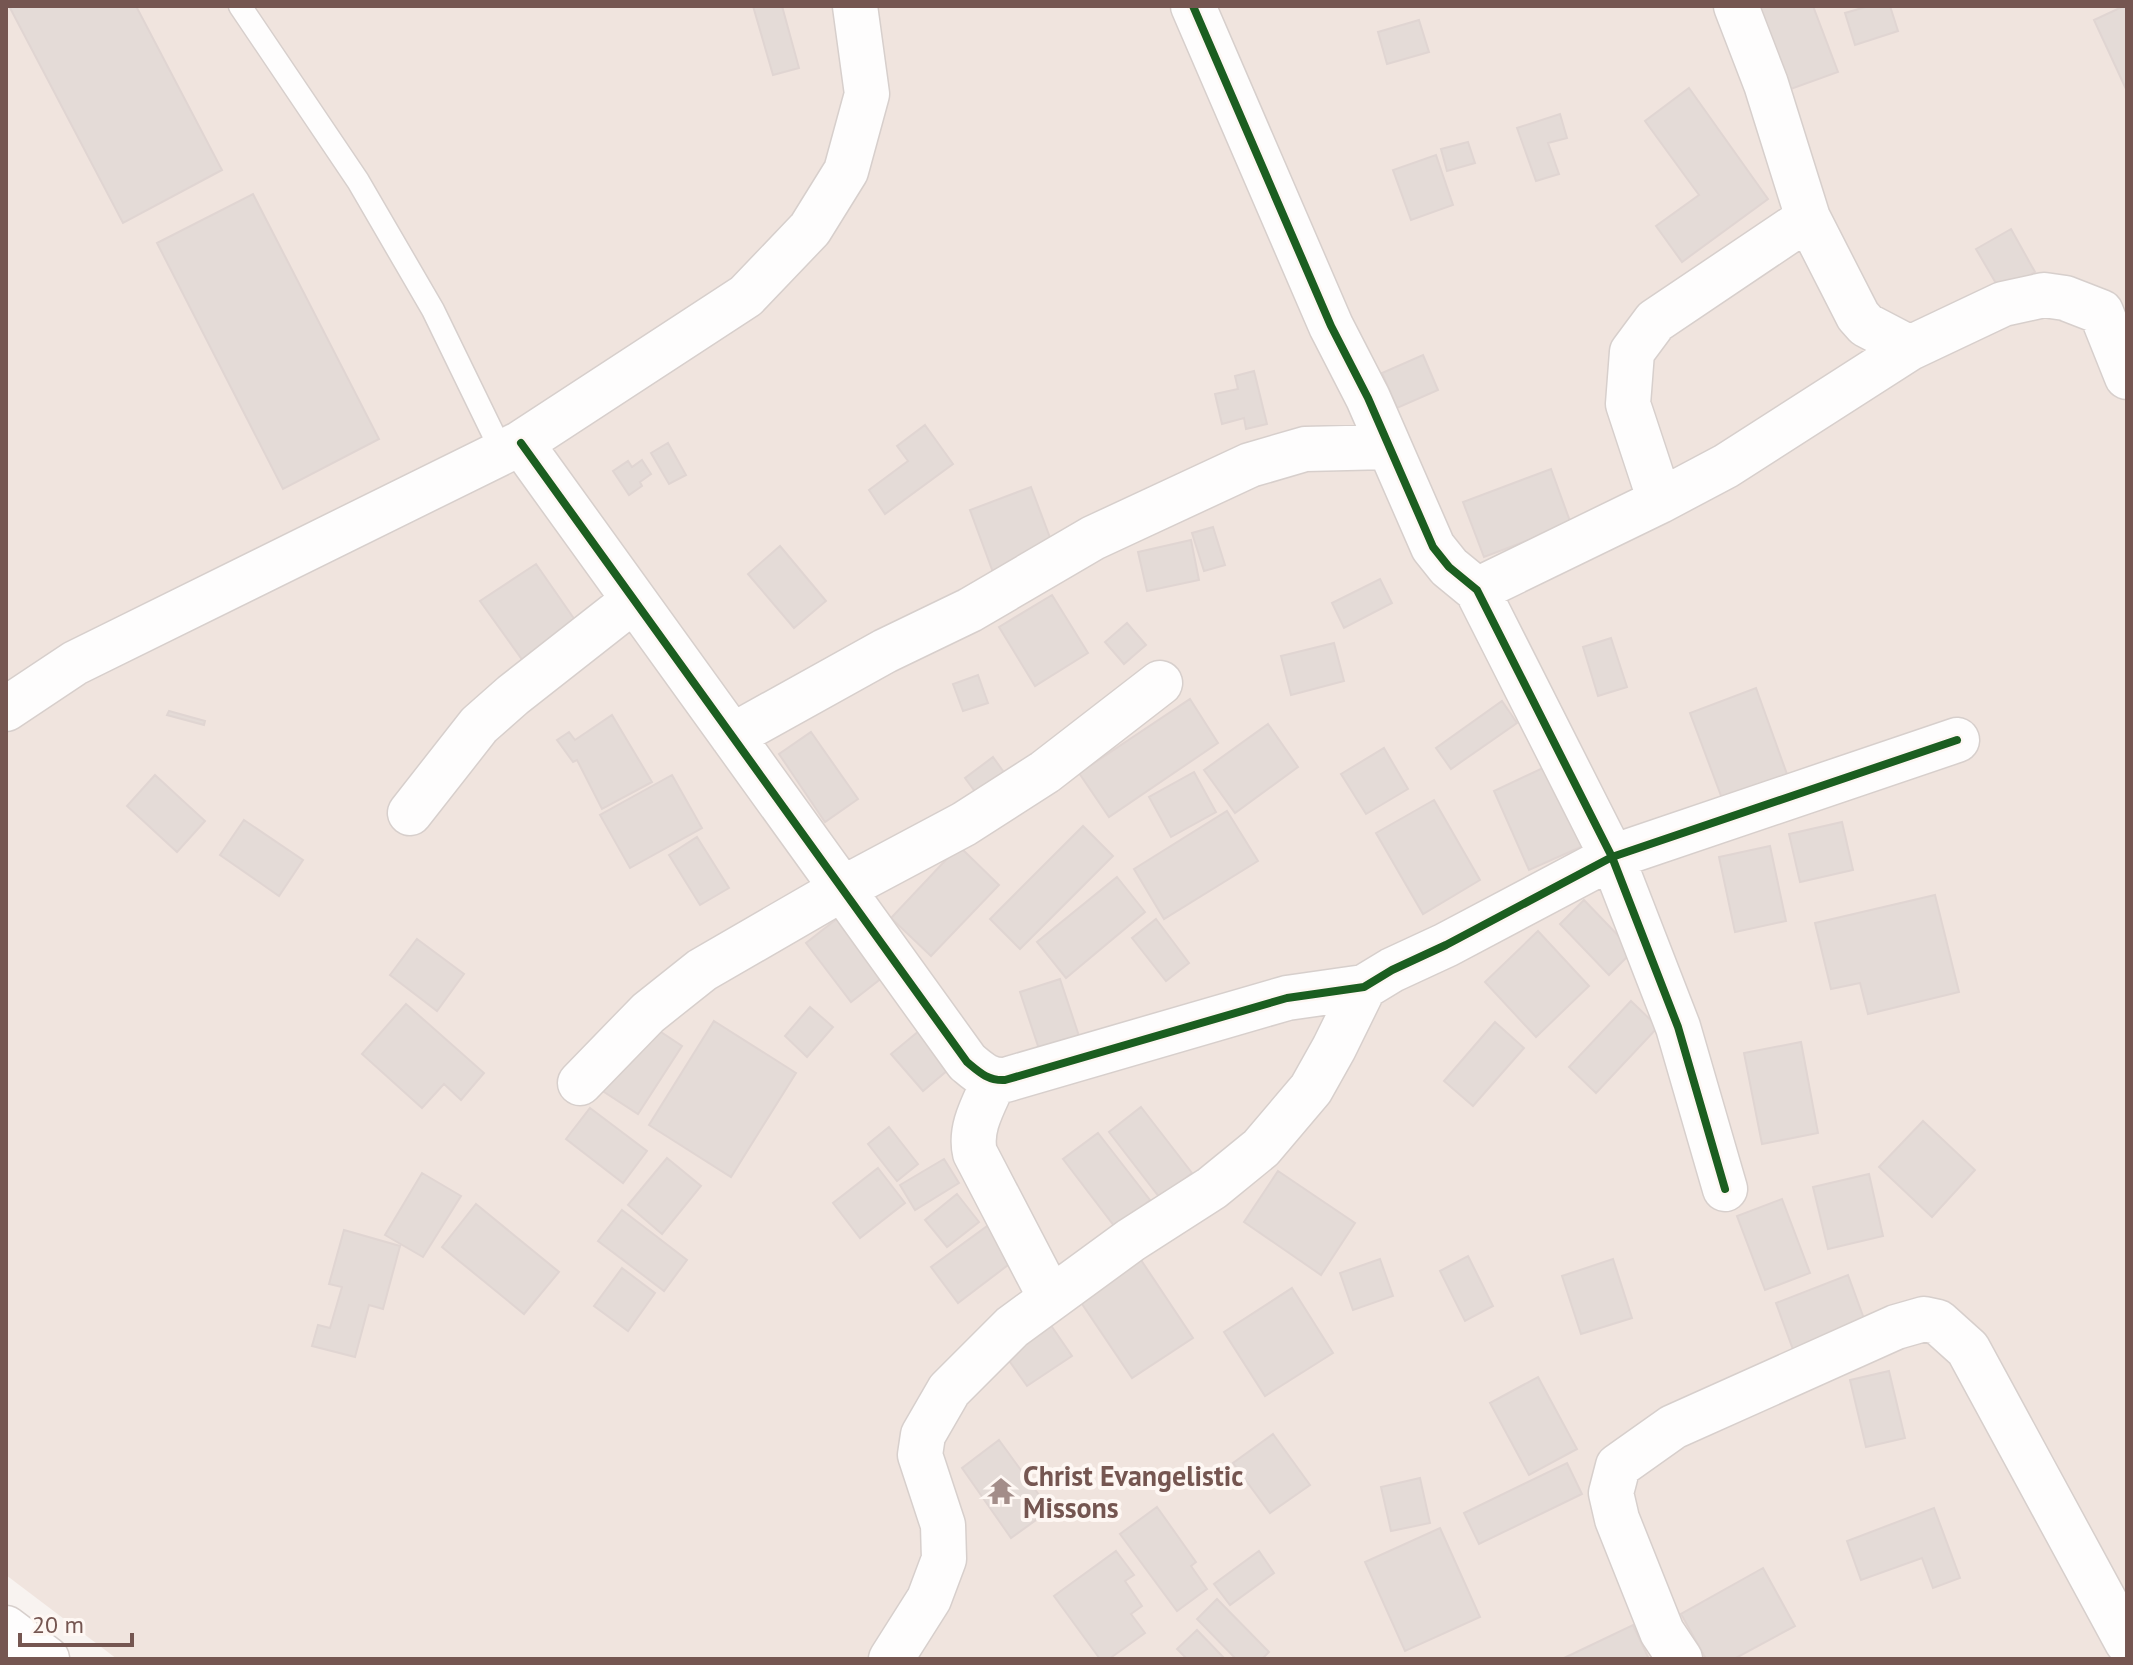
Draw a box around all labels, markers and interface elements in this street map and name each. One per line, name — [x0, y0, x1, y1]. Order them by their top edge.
place label: Christ Evangelistic Missons — [1023, 1457, 1243, 1526]
temple icon: Christ Evangelistic Missons — [986, 1476, 1016, 1506]
scale bar — [20, 1597, 132, 1647]
text: 20 m — [32, 1609, 84, 1640]

